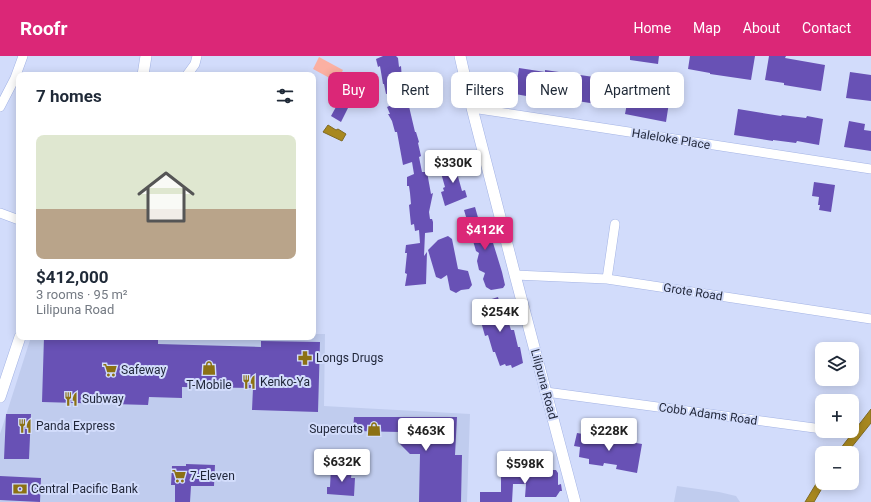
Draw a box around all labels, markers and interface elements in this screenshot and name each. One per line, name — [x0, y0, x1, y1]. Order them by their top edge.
text: Roofr — [20, 17, 67, 40]
text: Home — [633, 20, 671, 36]
text: Map — [693, 20, 721, 36]
text: About — [743, 20, 780, 36]
text: Contact — [802, 20, 851, 36]
chip: Buy — [328, 72, 379, 108]
chip: Rent — [387, 72, 443, 108]
chip: Filters — [451, 72, 518, 108]
chip: New — [526, 72, 582, 108]
chip: Apartment — [590, 72, 684, 108]
icon: filters — [274, 85, 296, 107]
text: 7 homes — [36, 86, 102, 106]
street label: Haleloke Place — [631, 126, 711, 152]
pin: $330K — [425, 150, 481, 184]
text: $330K — [434, 155, 472, 170]
icon: home — [130, 161, 202, 233]
pin: $412K — [457, 217, 513, 251]
text: $412K — [466, 222, 504, 237]
text: $412,000 — [36, 267, 108, 287]
street label: Grote Road — [662, 280, 724, 304]
text: 3 rooms · 95 m² — [36, 287, 128, 302]
pin: $254K — [472, 299, 528, 333]
text: Lilipuna Road — [36, 302, 114, 317]
text: $254K — [481, 304, 519, 319]
map controls — [815, 342, 859, 490]
button: layers — [815, 342, 859, 386]
street label: Lilipuna Road — [528, 347, 560, 421]
pharmacy icon: Longs Drugs — [297, 350, 313, 366]
place label: Longs Drugs — [316, 351, 383, 365]
shop icon: T-Mobile — [201, 360, 217, 376]
supermarket icon: Safeway — [102, 362, 118, 378]
place label: Safeway — [121, 363, 167, 377]
restaurant icon: Kenko-Ya — [241, 374, 257, 390]
place label: Kenko-Ya — [260, 375, 310, 389]
place label: T-Mobile — [186, 378, 232, 392]
restaurant icon: Subway — [63, 391, 79, 407]
place label: Subway — [82, 392, 124, 406]
button: + — [815, 394, 859, 438]
street label: Cobb Adams Road — [658, 400, 758, 428]
restaurant icon: Panda Express — [17, 418, 33, 434]
pin: $463K — [398, 418, 454, 452]
pin: $228K — [581, 418, 637, 452]
place label: Panda Express — [36, 419, 115, 433]
shop icon: Supercuts — [366, 421, 382, 437]
place label: Supercuts — [309, 422, 363, 436]
text: $463K — [407, 423, 445, 438]
text: $228K — [590, 423, 628, 438]
button: − — [815, 446, 859, 490]
pin: $632K — [314, 449, 370, 483]
pin: $598K — [497, 451, 553, 485]
text: $632K — [323, 454, 361, 469]
text: $598K — [506, 456, 544, 471]
supermarket icon: 7-Eleven — [171, 468, 187, 484]
place label: 7-Eleven — [190, 469, 235, 483]
bank icon: Central Pacific Bank — [12, 481, 28, 497]
place label: Central Pacific Bank — [31, 482, 139, 496]

